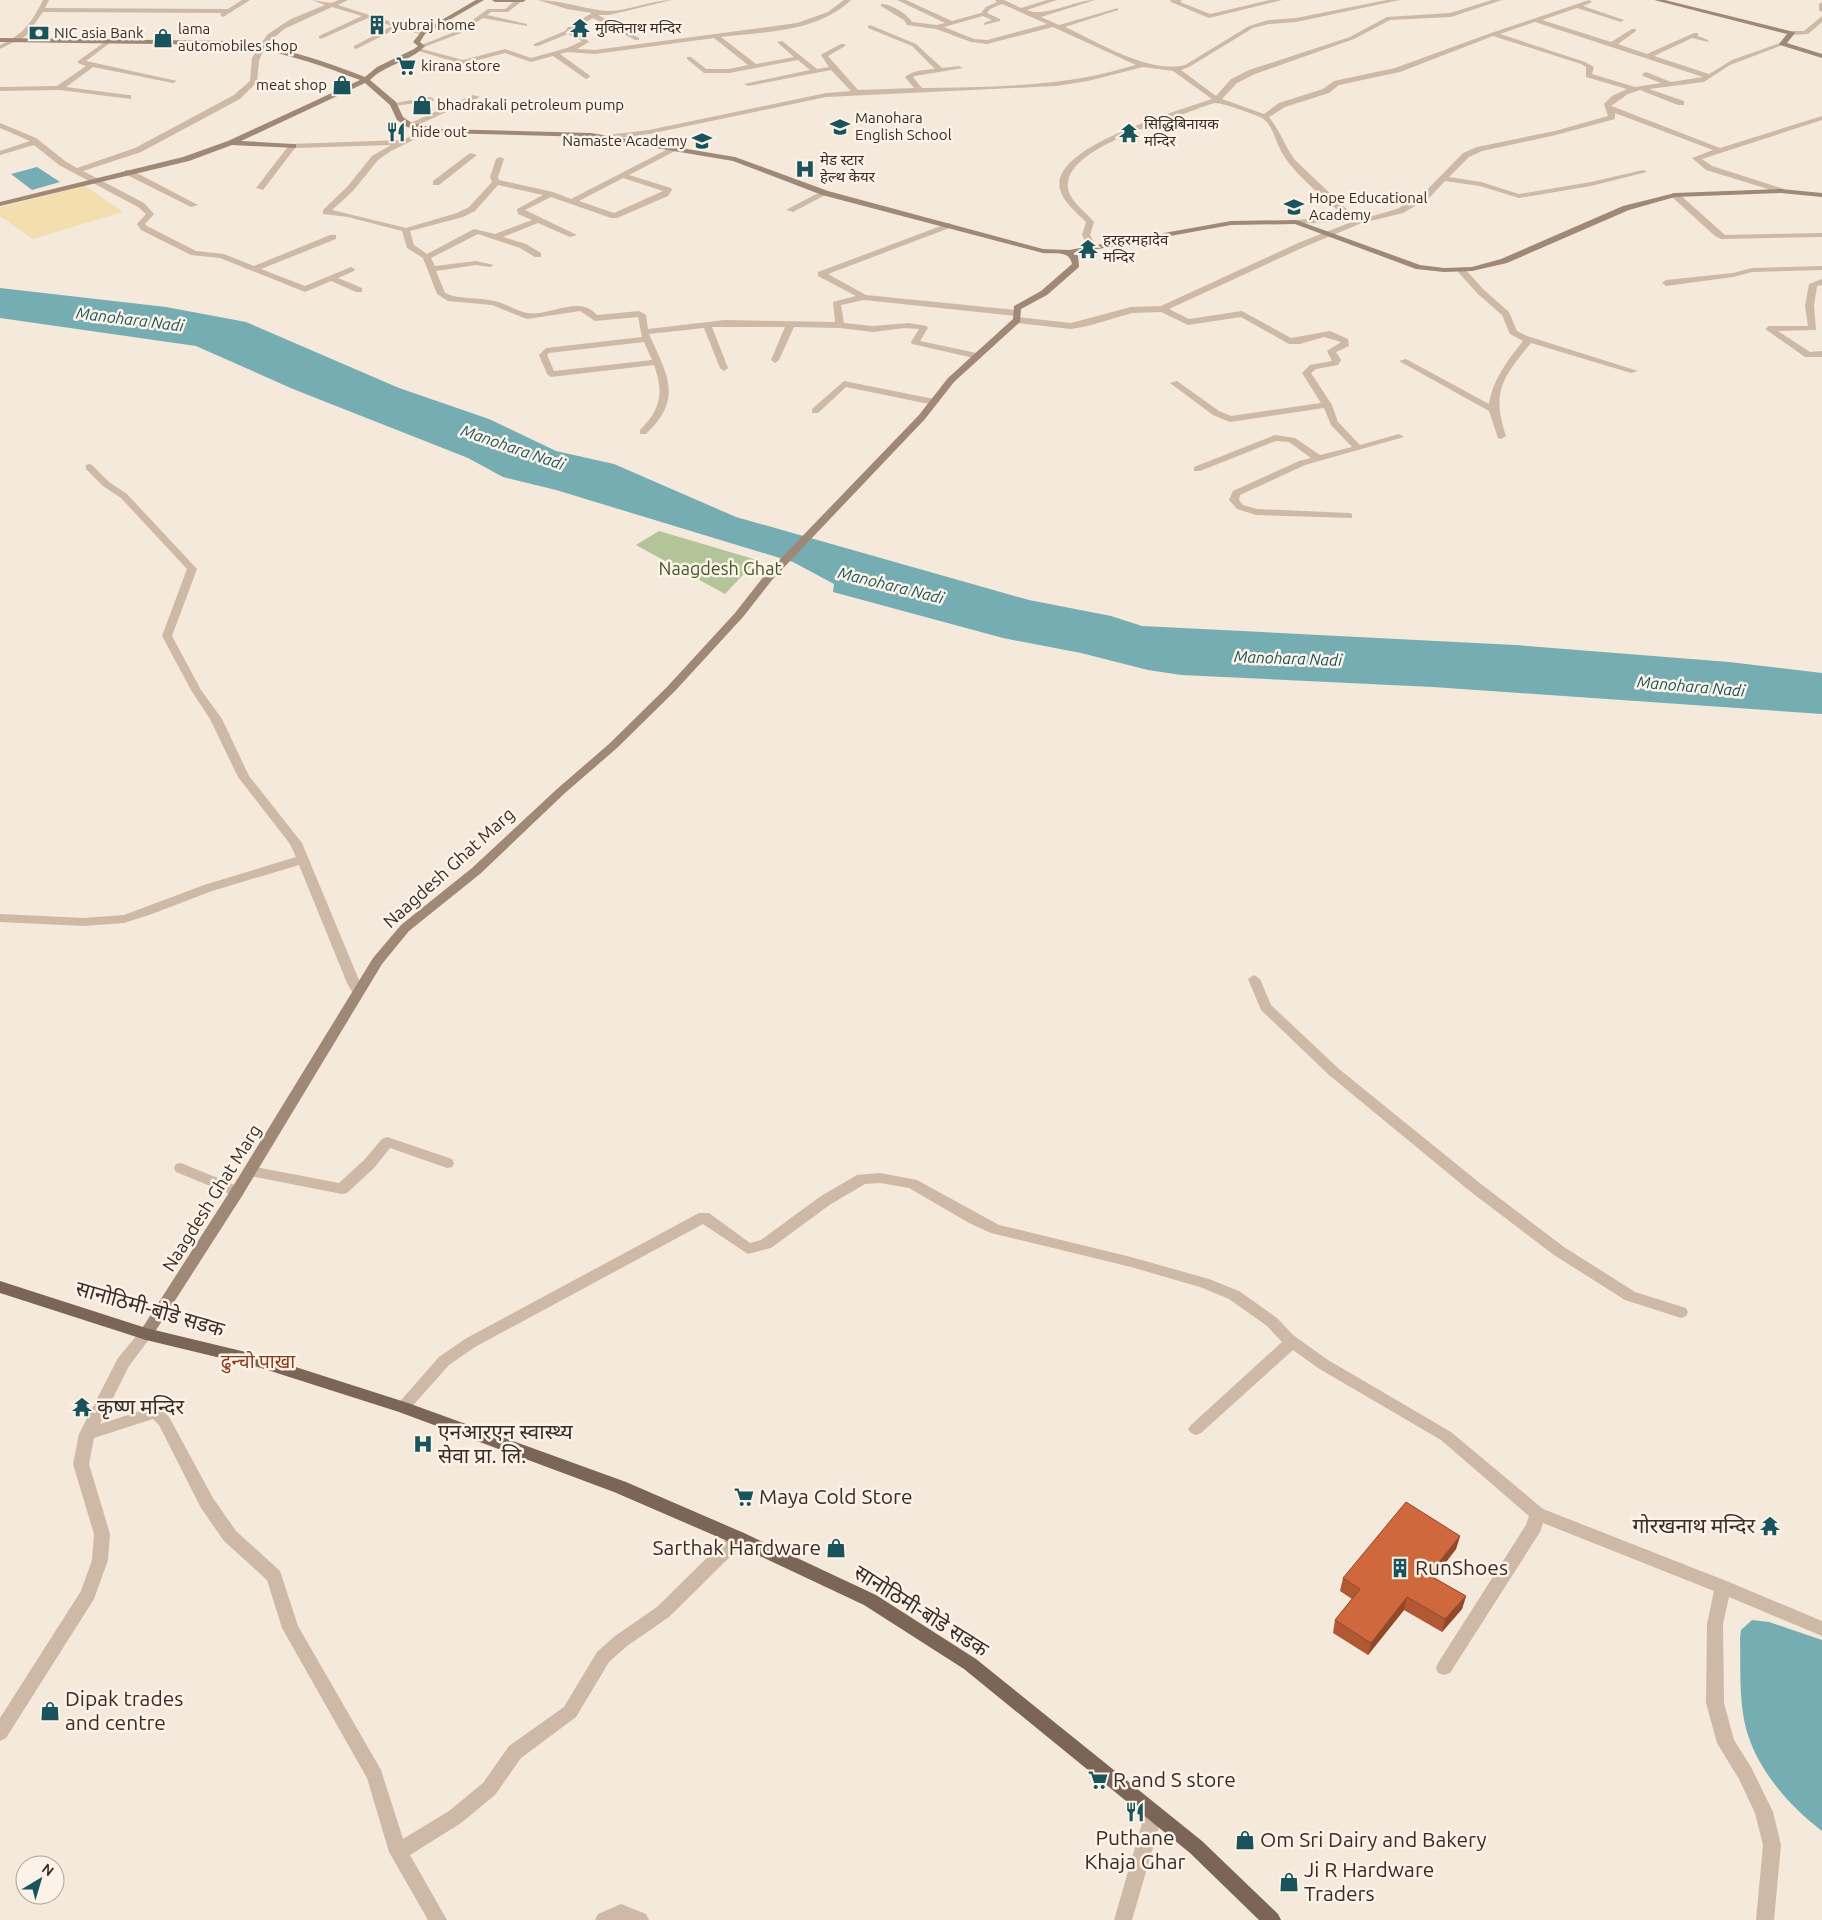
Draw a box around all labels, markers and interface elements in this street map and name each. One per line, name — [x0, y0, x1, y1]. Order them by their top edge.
building icon: yubraj home — [366, 14, 388, 36]
place label: yubraj home — [392, 16, 476, 33]
temple icon: मुक्तिनाथ मन्दिर — [569, 17, 591, 39]
place label: मुक्तिनाथ मन्दिर — [595, 19, 682, 38]
place label: lama automobiles shop — [178, 20, 298, 54]
bank icon: NIC asia Bank — [28, 22, 50, 44]
place label: NIC asia Bank — [54, 24, 144, 41]
shop icon: lama automobiles shop — [152, 27, 174, 49]
supermarket icon: kirana store — [395, 55, 417, 77]
place label: kirana store — [421, 57, 500, 74]
shop icon: meat shop — [331, 74, 353, 96]
place label: meat shop — [256, 76, 327, 93]
shop icon: bhadrakali petroleum pump — [411, 94, 433, 116]
place label: bhadrakali petroleum pump — [437, 96, 624, 113]
place label: Manohara English School — [855, 109, 952, 143]
place label: सिद्धिबिनायक मन्दिर — [1144, 115, 1219, 149]
school or university icon: Manohara English School — [829, 116, 851, 138]
restaurant icon: hide out — [385, 121, 407, 143]
temple icon: सिद्धिबिनायक मन्दिर — [1118, 122, 1140, 144]
place label: hide out — [411, 123, 467, 140]
school or university icon: Namaste Academy — [691, 130, 713, 152]
place label: Namaste Academy — [562, 132, 687, 149]
place label: मेड स्टार हेल्थ केयर — [820, 151, 876, 185]
hospital icon: मेड स्टार हेल्थ केयर — [794, 158, 816, 180]
place label: Hope Educational Academy — [1309, 189, 1428, 223]
school or university icon: Hope Educational Academy — [1283, 196, 1305, 218]
place label: हरहरमहादेव मन्दिर — [1103, 231, 1169, 265]
temple icon: हरहरमहादेव मन्दिर — [1077, 238, 1099, 260]
water label: Manohara Nadi — [75, 303, 186, 335]
water label: Manohara Nadi — [459, 421, 568, 473]
park label: Naagdesh Ghat — [659, 558, 781, 578]
water label: Manohara Nadi — [836, 563, 947, 607]
water label: Manohara Nadi — [1234, 647, 1343, 669]
water label: Manohara Nadi — [1636, 672, 1747, 700]
street label: Naagdesh Ghat Marg — [379, 803, 518, 931]
street label: Naagdesh Ghat Marg — [158, 1120, 264, 1274]
street label: सानोठिमी-बोडे सडक — [73, 1275, 228, 1341]
district label: ढुन्चो पाखा — [221, 1350, 296, 1374]
place label: कृष्ण मन्दिर — [97, 1394, 185, 1420]
temple icon: कृष्ण मन्दिर — [71, 1396, 93, 1418]
place label: एनआरएन स्वास्थ्य सेवा प्रा. लि. — [438, 1419, 574, 1467]
hospital icon: एनआरएन स्वास्थ्य सेवा प्रा. लि. — [412, 1433, 434, 1455]
place label: Maya Cold Store — [759, 1484, 913, 1508]
supermarket icon: Maya Cold Store — [733, 1486, 755, 1508]
place label: गोरखनाथ मन्दिर — [1632, 1513, 1755, 1537]
temple icon: गोरखनाथ मन्दिर — [1759, 1515, 1781, 1537]
place label: Sarthak Hardware — [653, 1535, 821, 1559]
shop icon: Sarthak Hardware — [825, 1537, 847, 1559]
place label: RunShoes — [1415, 1555, 1508, 1579]
building icon: RunShoes — [1389, 1557, 1411, 1579]
street label: सानोठिमी-बोडे सडक — [850, 1559, 994, 1661]
place label: Dipak trades and centre — [65, 1686, 183, 1734]
shop icon: Dipak trades and centre — [39, 1700, 61, 1722]
place label: R and S store — [1113, 1767, 1236, 1791]
supermarket icon: R and S store — [1087, 1769, 1109, 1791]
restaurant icon: Puthane Khaja Ghar — [1124, 1801, 1146, 1823]
place label: Puthane Khaja Ghar — [1085, 1825, 1186, 1873]
place label: Om Sri Dairy and Bakery — [1260, 1827, 1487, 1851]
shop icon: Om Sri Dairy and Bakery — [1234, 1829, 1256, 1851]
north arrow — [15, 1855, 65, 1905]
place label: Ji R Hardware Traders — [1304, 1857, 1434, 1905]
text: N — [39, 1860, 57, 1879]
shop icon: Ji R Hardware Traders — [1278, 1871, 1300, 1893]

